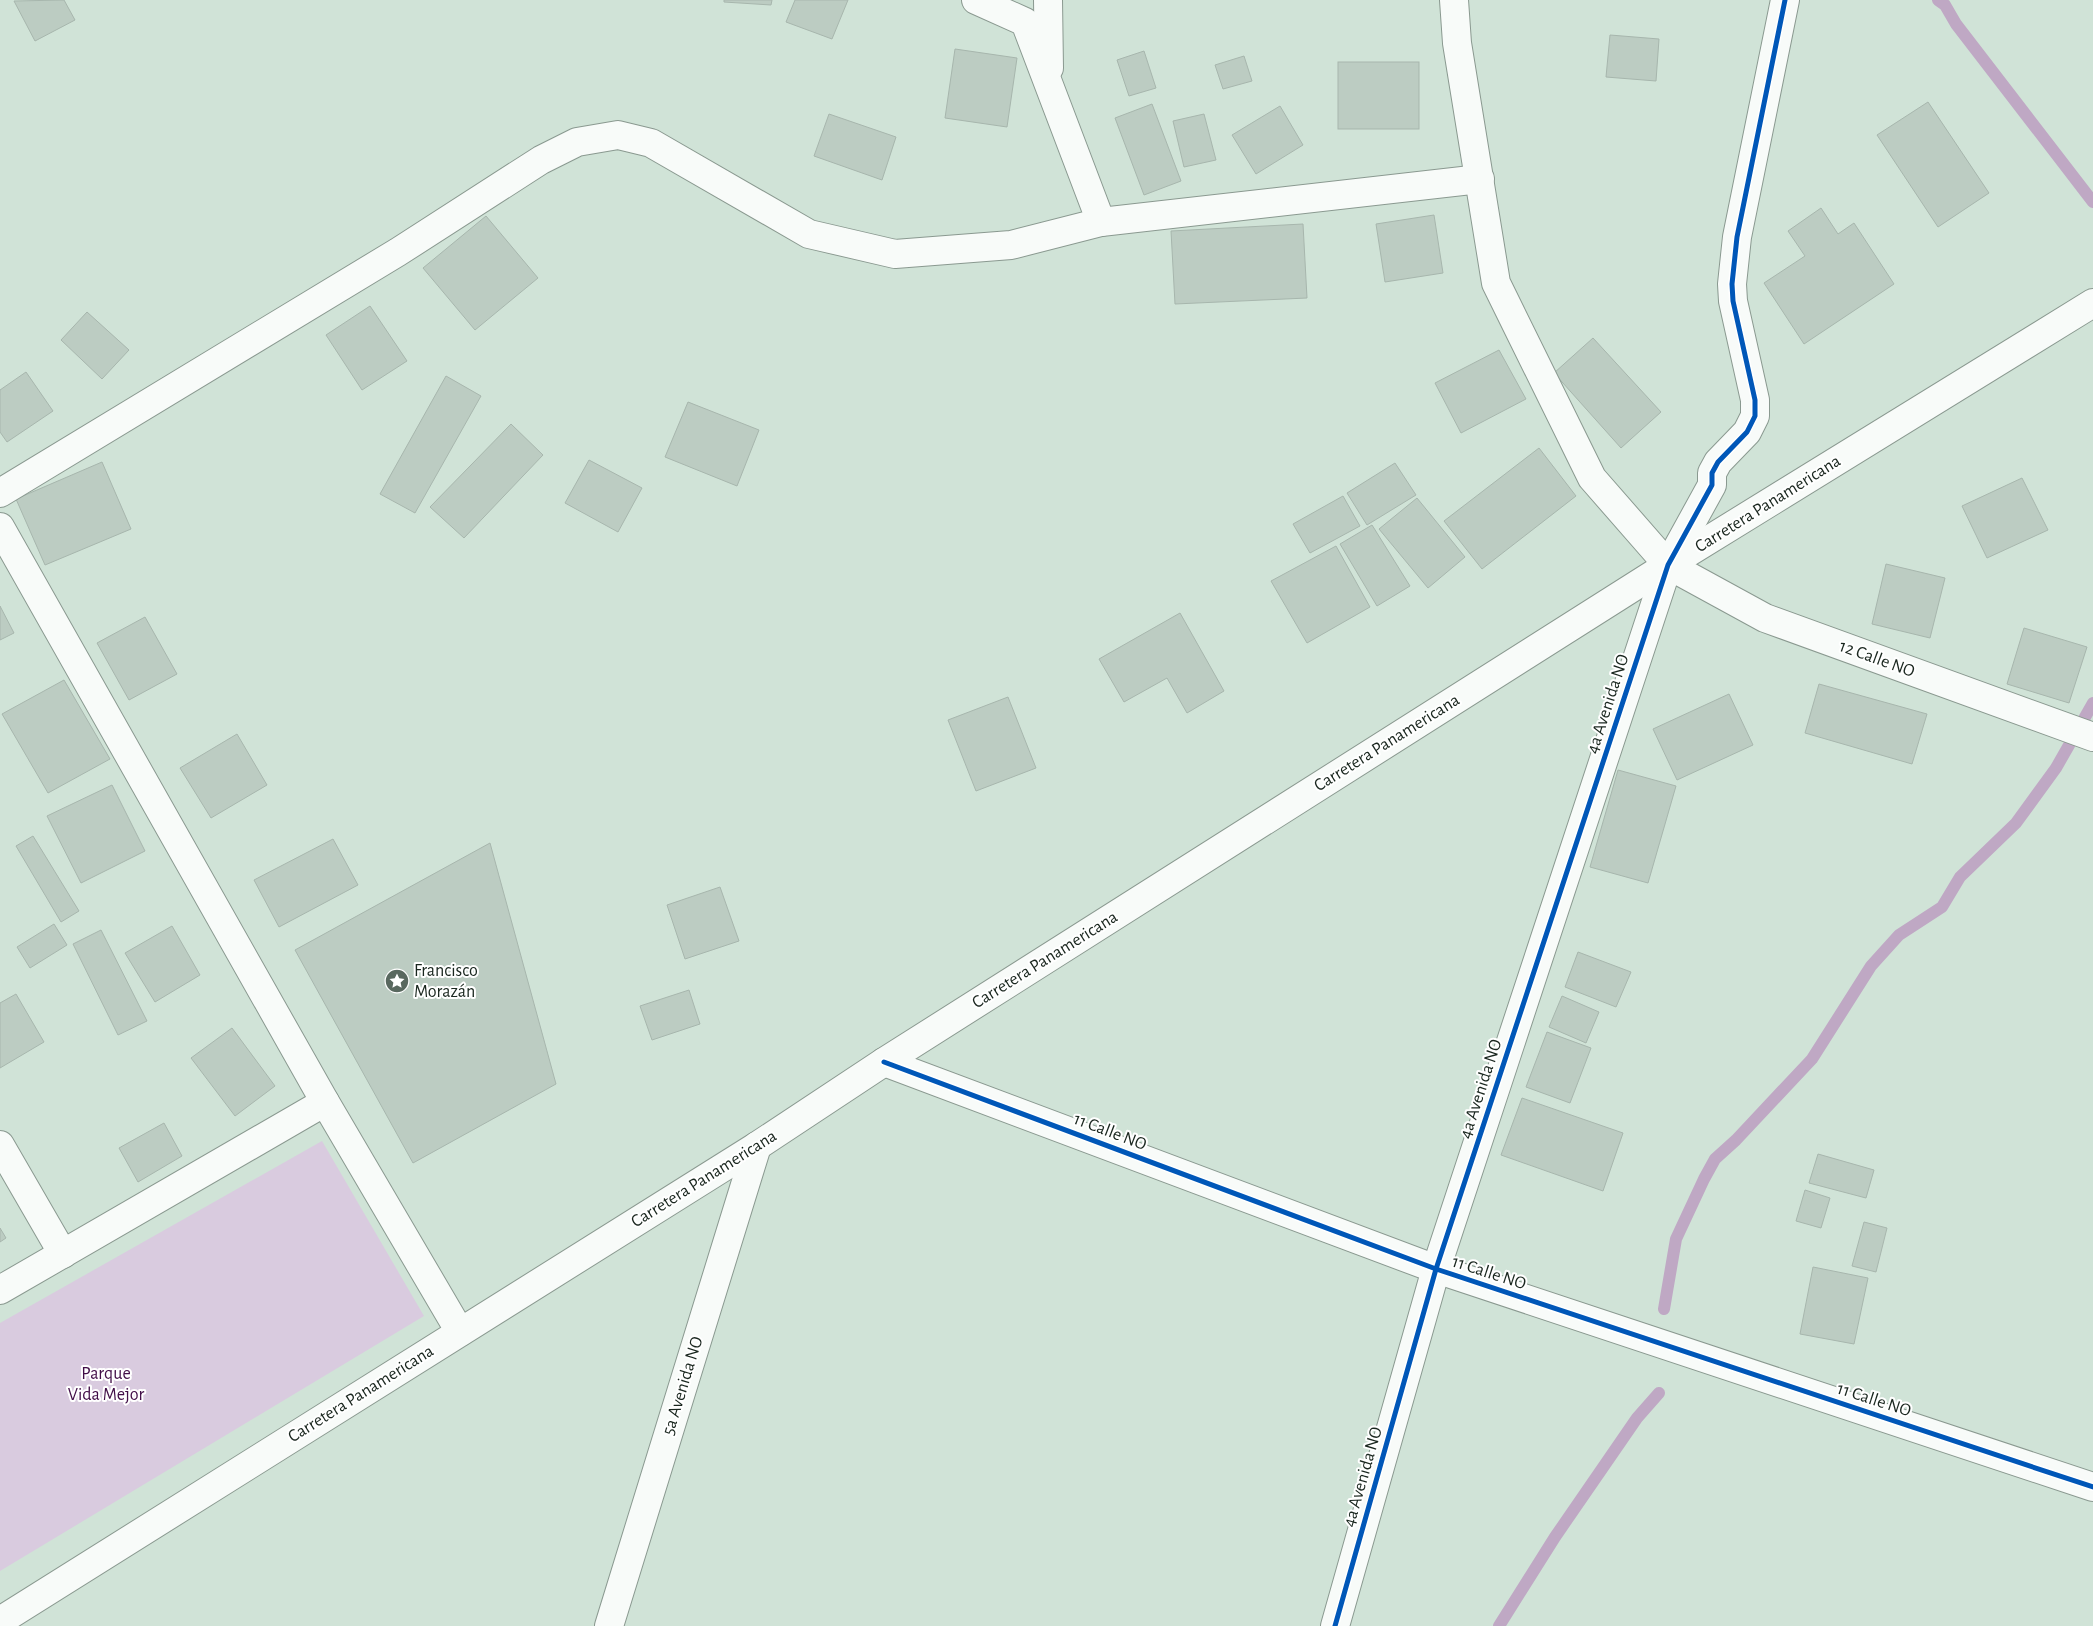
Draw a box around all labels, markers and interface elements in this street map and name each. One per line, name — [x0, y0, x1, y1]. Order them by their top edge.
street label: Carretera Panamericana — [1692, 452, 1844, 556]
street label: 12 Calle NO — [1837, 637, 1917, 681]
street label: 4a Avenida NO — [1583, 652, 1633, 756]
street label: Carretera Panamericana — [1311, 691, 1463, 795]
street label: Carretera Panamericana — [969, 908, 1121, 1012]
place label: Francisco Morazán — [414, 962, 478, 1001]
place icon: Francisco Morazán — [384, 968, 410, 994]
street label: 4a Avenida NO — [1456, 1037, 1506, 1141]
street label: 11 Calle NO — [1071, 1110, 1149, 1154]
street label: Carretera Panamericana — [628, 1127, 780, 1231]
street label: 11 Calle NO — [1450, 1253, 1528, 1293]
street label: 5a Avenida NO — [659, 1334, 707, 1438]
street label: Carretera Panamericana — [285, 1342, 437, 1446]
park label: Parque Vida Mejor — [68, 1365, 144, 1404]
street label: 11 Calle NO — [1835, 1380, 1913, 1420]
street label: 4a Avenida NO — [1340, 1425, 1386, 1529]

